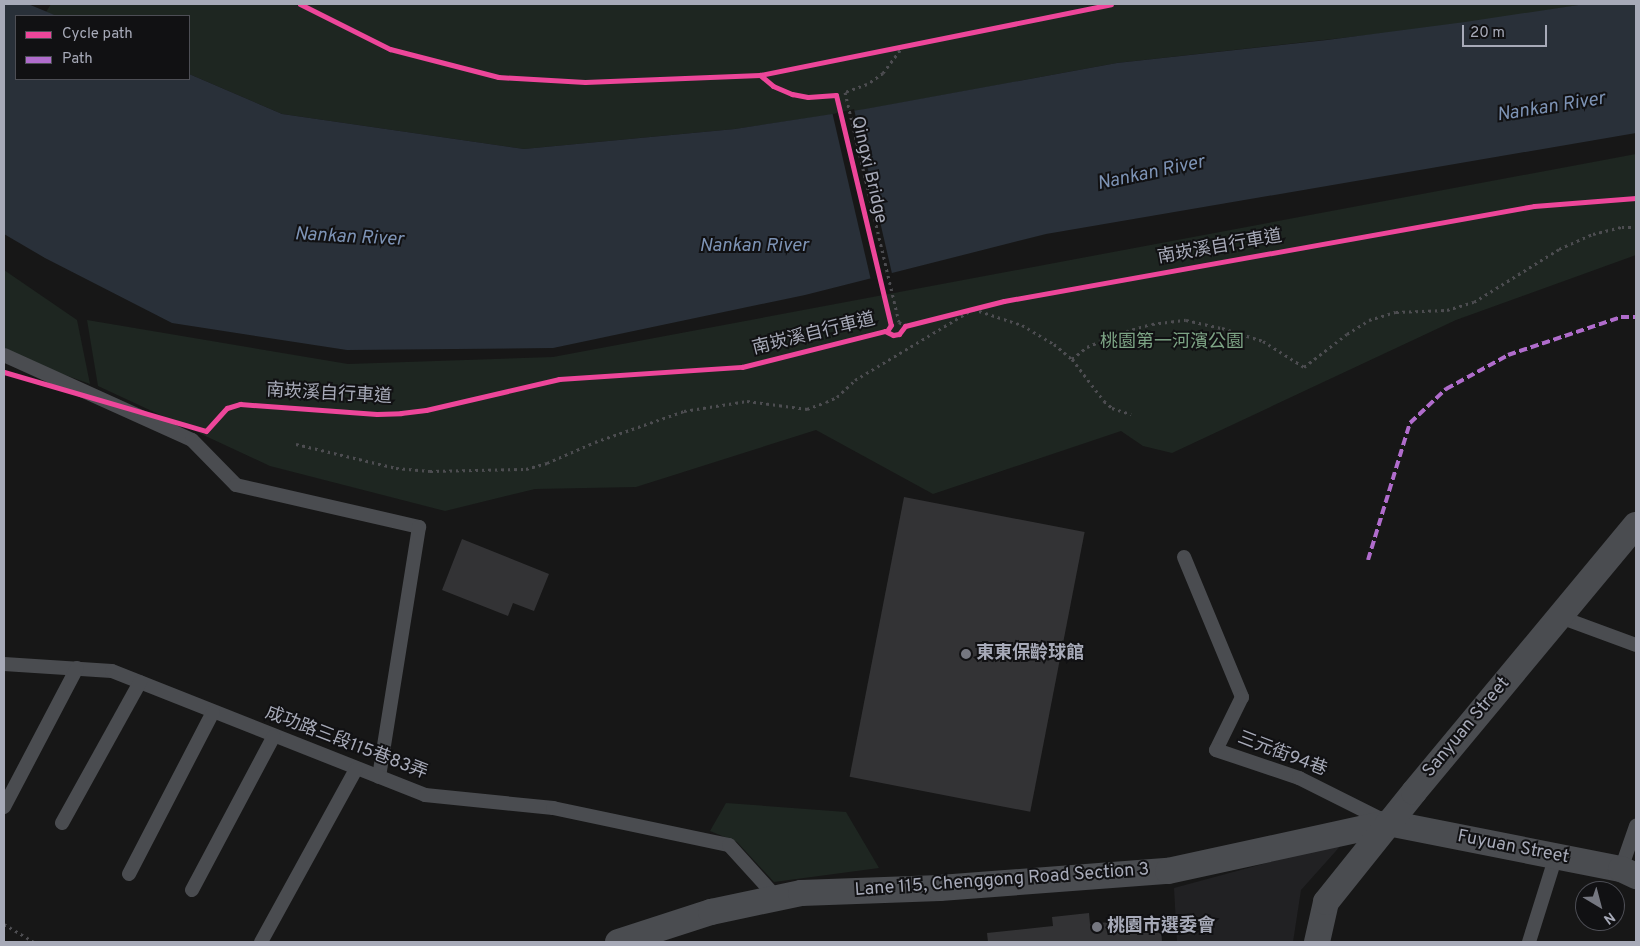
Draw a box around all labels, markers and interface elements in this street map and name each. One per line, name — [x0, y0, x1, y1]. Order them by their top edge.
legend — [15, 15, 190, 80]
scale bar — [1465, 15, 1550, 47]
text: 20 m — [1470, 24, 1505, 43]
text: Cycle path — [62, 25, 133, 44]
text: Path — [62, 50, 93, 69]
water label: Nankan River — [1495, 88, 1607, 128]
street label: Qingxi Bridge — [845, 114, 891, 226]
water label: Nankan River — [1095, 151, 1207, 197]
water label: Nankan River — [294, 224, 404, 252]
street label: 南崁溪自行車道 — [1156, 226, 1284, 270]
water label: Nankan River — [699, 236, 809, 258]
street label: 南崁溪自行車道 — [750, 309, 878, 361]
park label: 桃園第一河濱公園 — [1100, 332, 1244, 354]
street label: 南崁溪自行車道 — [266, 381, 392, 409]
place label: 東東保齡球館 — [976, 643, 1084, 665]
marker: 東東保齡球館 — [960, 648, 972, 660]
street label: Sanyuan Street — [1419, 674, 1515, 782]
street label: 成功路三段115巷83弄 — [262, 703, 430, 785]
street label: 三元街94巷 — [1234, 728, 1330, 782]
street label: Fuyuan Street — [1455, 827, 1571, 869]
street label: Lane 115, Chenggong Road Section 3 — [854, 860, 1150, 902]
north arrow — [1575, 881, 1625, 931]
text: N — [1600, 908, 1618, 927]
place label: 桃園市選委會 — [1107, 916, 1215, 938]
marker: 桃園市選委會 — [1091, 921, 1103, 933]

